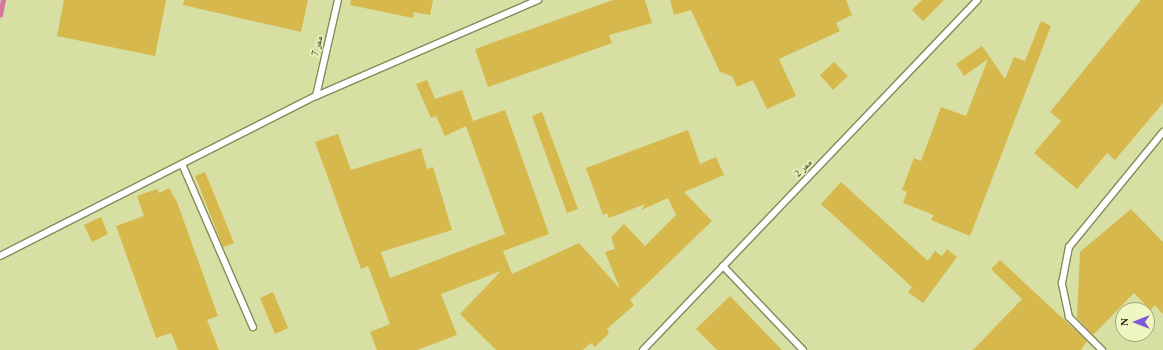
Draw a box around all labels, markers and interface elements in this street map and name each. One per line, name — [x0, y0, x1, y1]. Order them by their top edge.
street label: ممر 7 — [309, 35, 325, 57]
street label: ممر 2 — [792, 157, 814, 179]
north arrow — [1115, 302, 1155, 342]
text: N — [1118, 318, 1130, 326]

